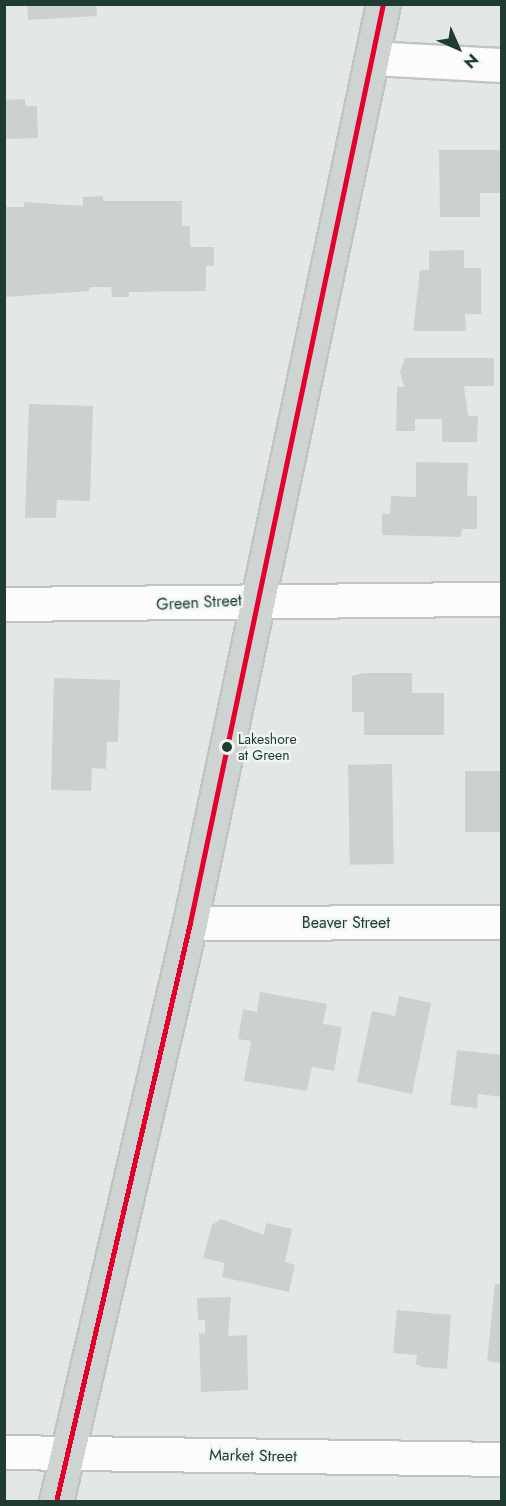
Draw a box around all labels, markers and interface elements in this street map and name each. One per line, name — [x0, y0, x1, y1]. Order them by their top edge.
north arrow — [428, 18, 488, 78]
text: N — [458, 48, 484, 74]
street label: Green Street — [156, 591, 242, 615]
place label: Lakeshore at Green — [238, 731, 297, 764]
marker: Lakeshore at Green — [221, 741, 233, 753]
street label: Beaver Street — [302, 913, 390, 933]
street label: Market Street — [209, 1446, 297, 1466]

